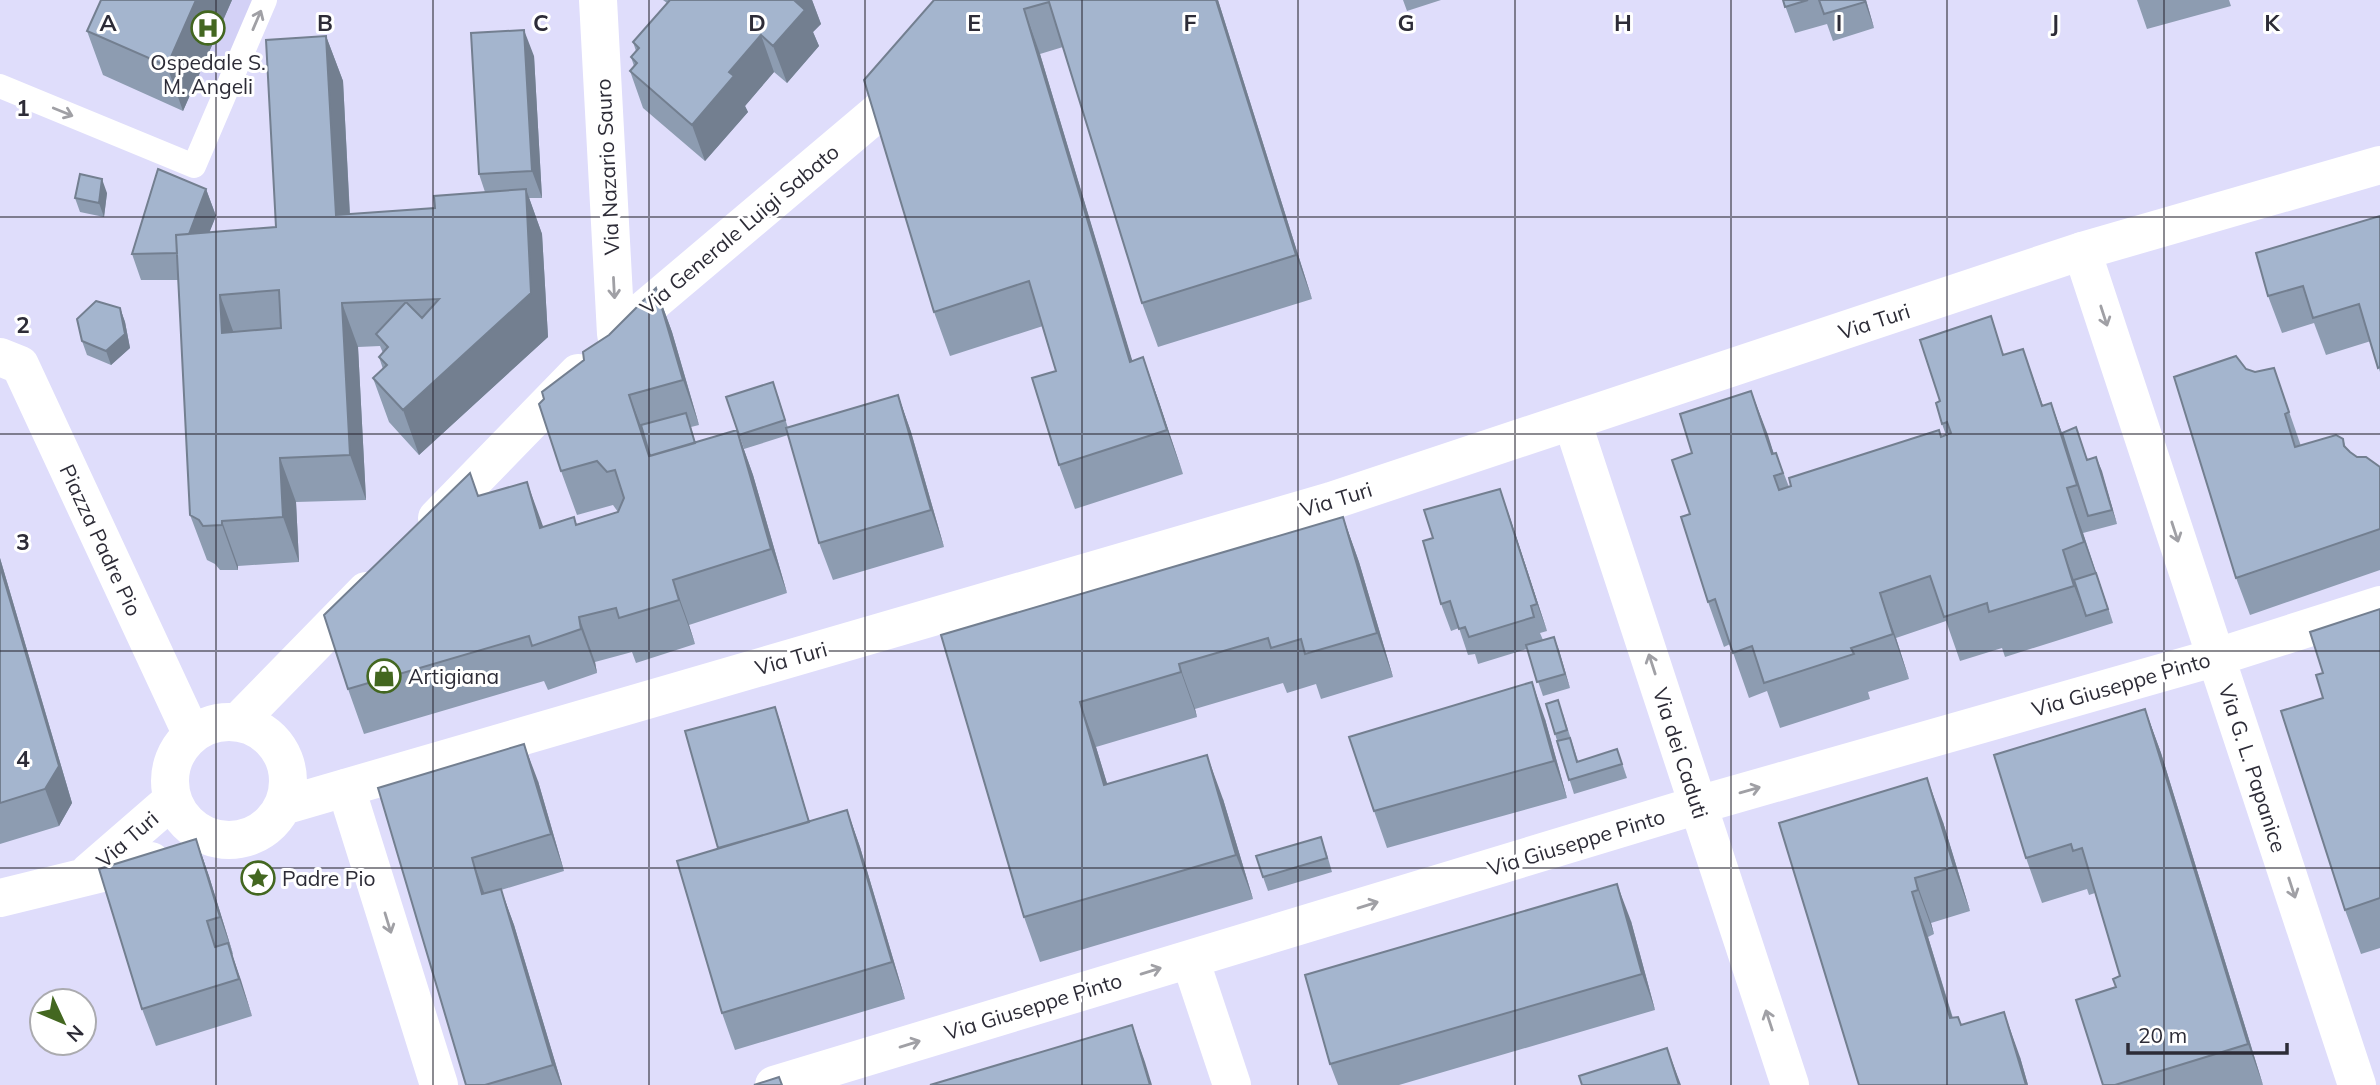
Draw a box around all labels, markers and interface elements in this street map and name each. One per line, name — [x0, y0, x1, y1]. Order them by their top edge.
text: A — [99, 8, 117, 37]
text: B — [317, 8, 333, 37]
text: C — [533, 8, 549, 37]
text: D — [748, 8, 766, 37]
text: E — [967, 8, 981, 37]
text: F — [1183, 8, 1197, 37]
text: G — [1397, 8, 1415, 37]
text: H — [1614, 8, 1632, 37]
text: I — [1836, 8, 1842, 37]
text: J — [2051, 8, 2059, 37]
text: K — [2264, 8, 2281, 37]
hospital icon: Ospedale S. M. Angeli — [189, 9, 227, 47]
one-way arrow — [251, 9, 264, 31]
place label: Ospedale S. M. Angeli — [150, 49, 266, 99]
street label: Via Nazario Sauro — [589, 78, 625, 256]
text: 1 — [16, 93, 30, 122]
one-way arrow — [52, 106, 73, 119]
street label: Via Generale Luigi Sabato — [634, 138, 844, 320]
one-way arrow — [607, 277, 620, 300]
street label: Via Turi — [1835, 297, 1913, 345]
one-way arrow — [2099, 305, 2111, 327]
text: 2 — [16, 310, 30, 339]
street label: Piazza Padre Pio — [54, 460, 148, 620]
street label: Via Turi — [1297, 476, 1375, 522]
one-way arrow — [2170, 521, 2182, 543]
text: 3 — [16, 527, 30, 556]
street label: Via Turi — [752, 635, 830, 681]
street label: Via Giuseppe Pinto — [2029, 646, 2213, 722]
one-way arrow — [1645, 654, 1657, 676]
shop icon: Artigiana — [365, 657, 403, 695]
place label: Artigiana — [408, 663, 499, 689]
street label: Via G. L. Papanice — [2214, 681, 2292, 855]
street label: Via dei Caduti — [1648, 684, 1714, 822]
text: 4 — [16, 744, 30, 773]
one-way arrow — [1739, 783, 1761, 796]
street label: Via Giuseppe Pinto — [1484, 803, 1668, 881]
street label: Via Turi — [91, 805, 163, 873]
place icon: Padre Pio — [239, 859, 277, 897]
place label: Padre Pio — [282, 865, 375, 891]
one-way arrow — [2287, 877, 2300, 899]
one-way arrow — [1357, 897, 1379, 910]
one-way arrow — [383, 912, 396, 934]
one-way arrow — [1139, 963, 1161, 976]
street label: Via Giuseppe Pinto — [941, 967, 1125, 1045]
north arrow — [28, 987, 98, 1057]
one-way arrow — [1762, 1010, 1774, 1032]
scale bar — [2128, 1012, 2287, 1056]
text: N — [62, 1020, 89, 1047]
text: 20 m — [2138, 1022, 2187, 1048]
one-way arrow — [898, 1037, 920, 1049]

